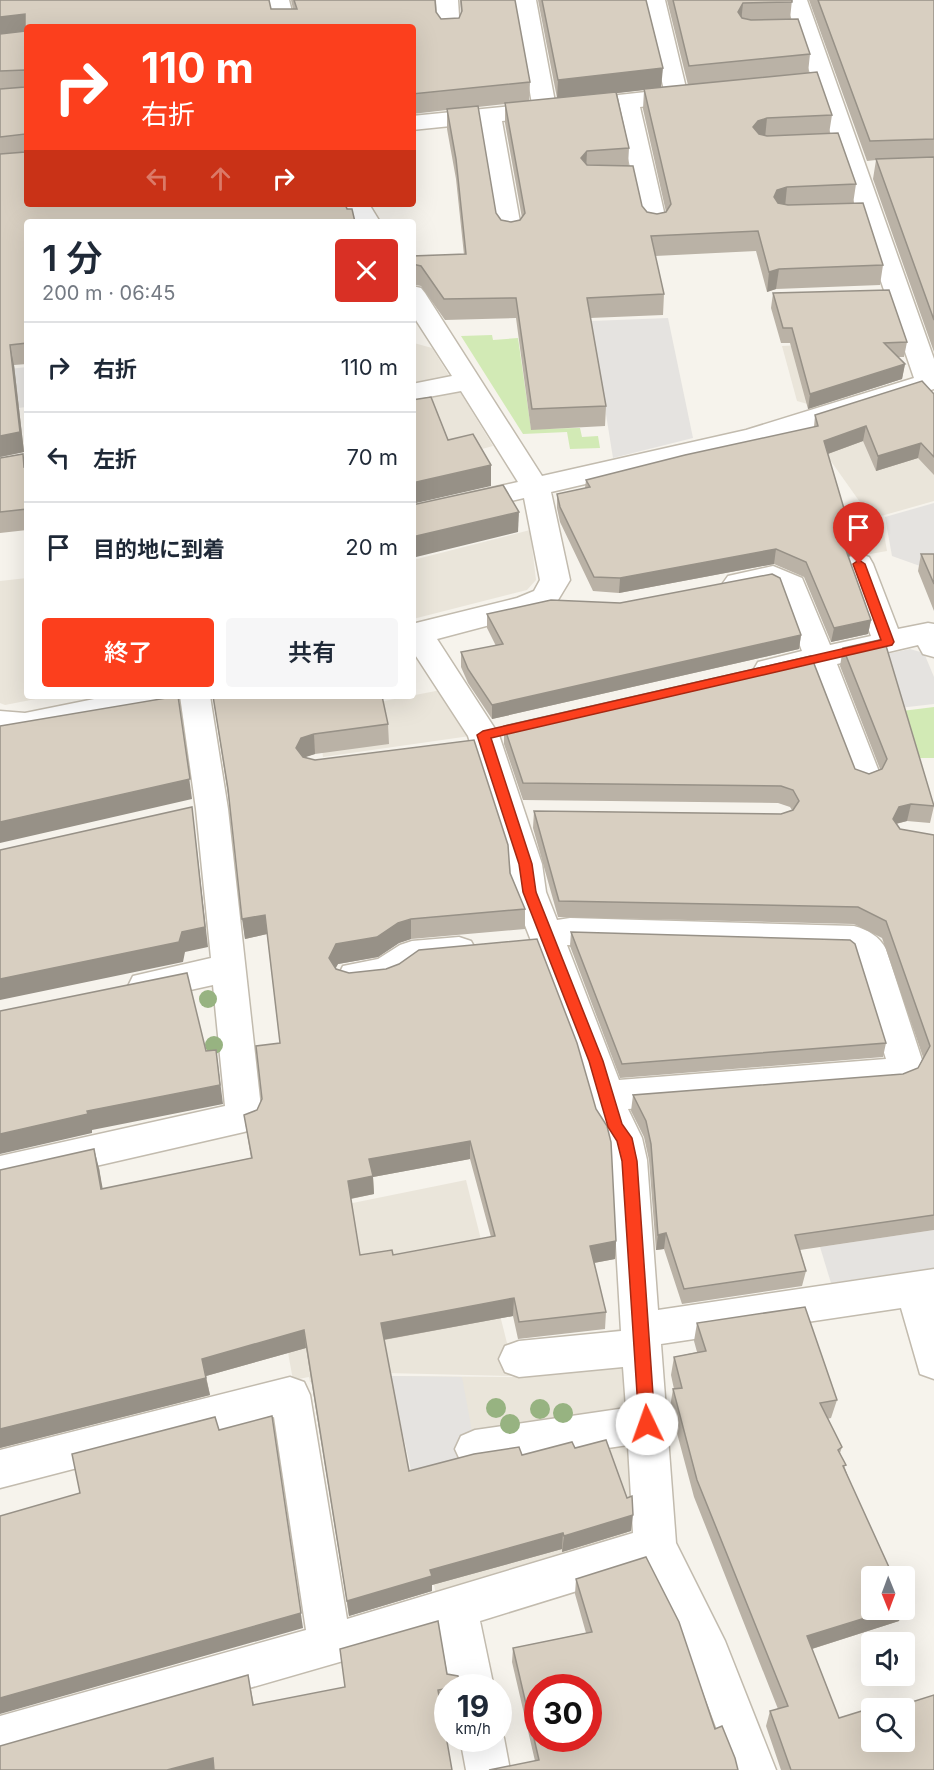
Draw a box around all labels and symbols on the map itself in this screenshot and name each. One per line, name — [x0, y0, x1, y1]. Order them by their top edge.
pin — [833, 502, 884, 564]
position arrow — [615, 1392, 679, 1456]
north arrow — [861, 1566, 915, 1620]
speed limit sign: 30 — [524, 1674, 602, 1752]

